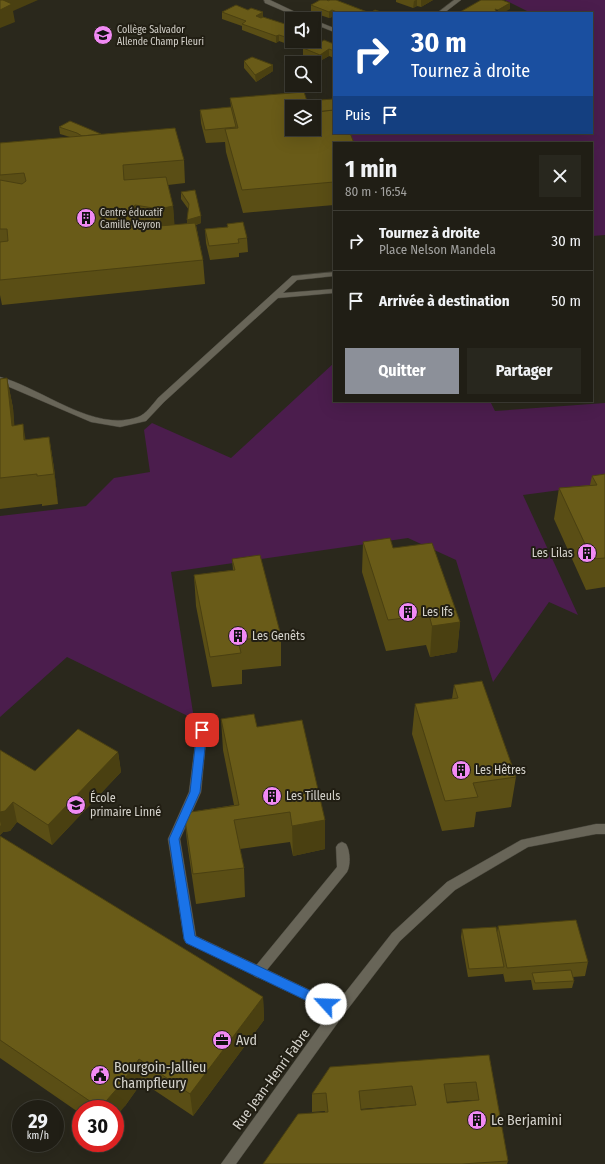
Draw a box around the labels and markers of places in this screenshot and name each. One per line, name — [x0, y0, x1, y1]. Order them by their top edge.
school or university icon: Collège Salvador Allende Champ Fleuri — [92, 24, 114, 46]
place label: Collège Salvador Allende Champ Fleuri — [117, 24, 204, 48]
building icon: Centre éducatif Camille Veyron — [75, 207, 97, 229]
place label: Centre éducatif Camille Veyron — [100, 207, 163, 231]
building icon: Les Lilas — [576, 542, 598, 564]
place label: Les Lilas — [532, 546, 573, 560]
building icon: Les Ifs — [397, 601, 419, 623]
place label: Les Ifs — [422, 605, 453, 619]
building icon: Les Genêts — [227, 625, 249, 647]
place label: Les Genêts — [252, 629, 305, 643]
pin — [185, 713, 219, 747]
building icon: Les Hêtres — [450, 759, 472, 781]
place label: Les Hêtres — [475, 763, 526, 777]
building icon: Les Tilleuls — [261, 785, 283, 807]
place label: Les Tilleuls — [286, 789, 340, 803]
place label: École primaire Linné — [90, 790, 161, 819]
school or university icon: École primaire Linné — [65, 794, 87, 816]
office icon: Avd — [211, 1029, 233, 1051]
place label: Avd — [236, 1032, 257, 1049]
place label: Bourgoin-Jallieu Champfleury — [114, 1059, 206, 1092]
public building icon: Bourgoin-Jallieu Champfleury — [89, 1064, 111, 1086]
building icon: Le Berjamini — [466, 1109, 488, 1131]
place label: Le Berjamini — [491, 1112, 562, 1129]

